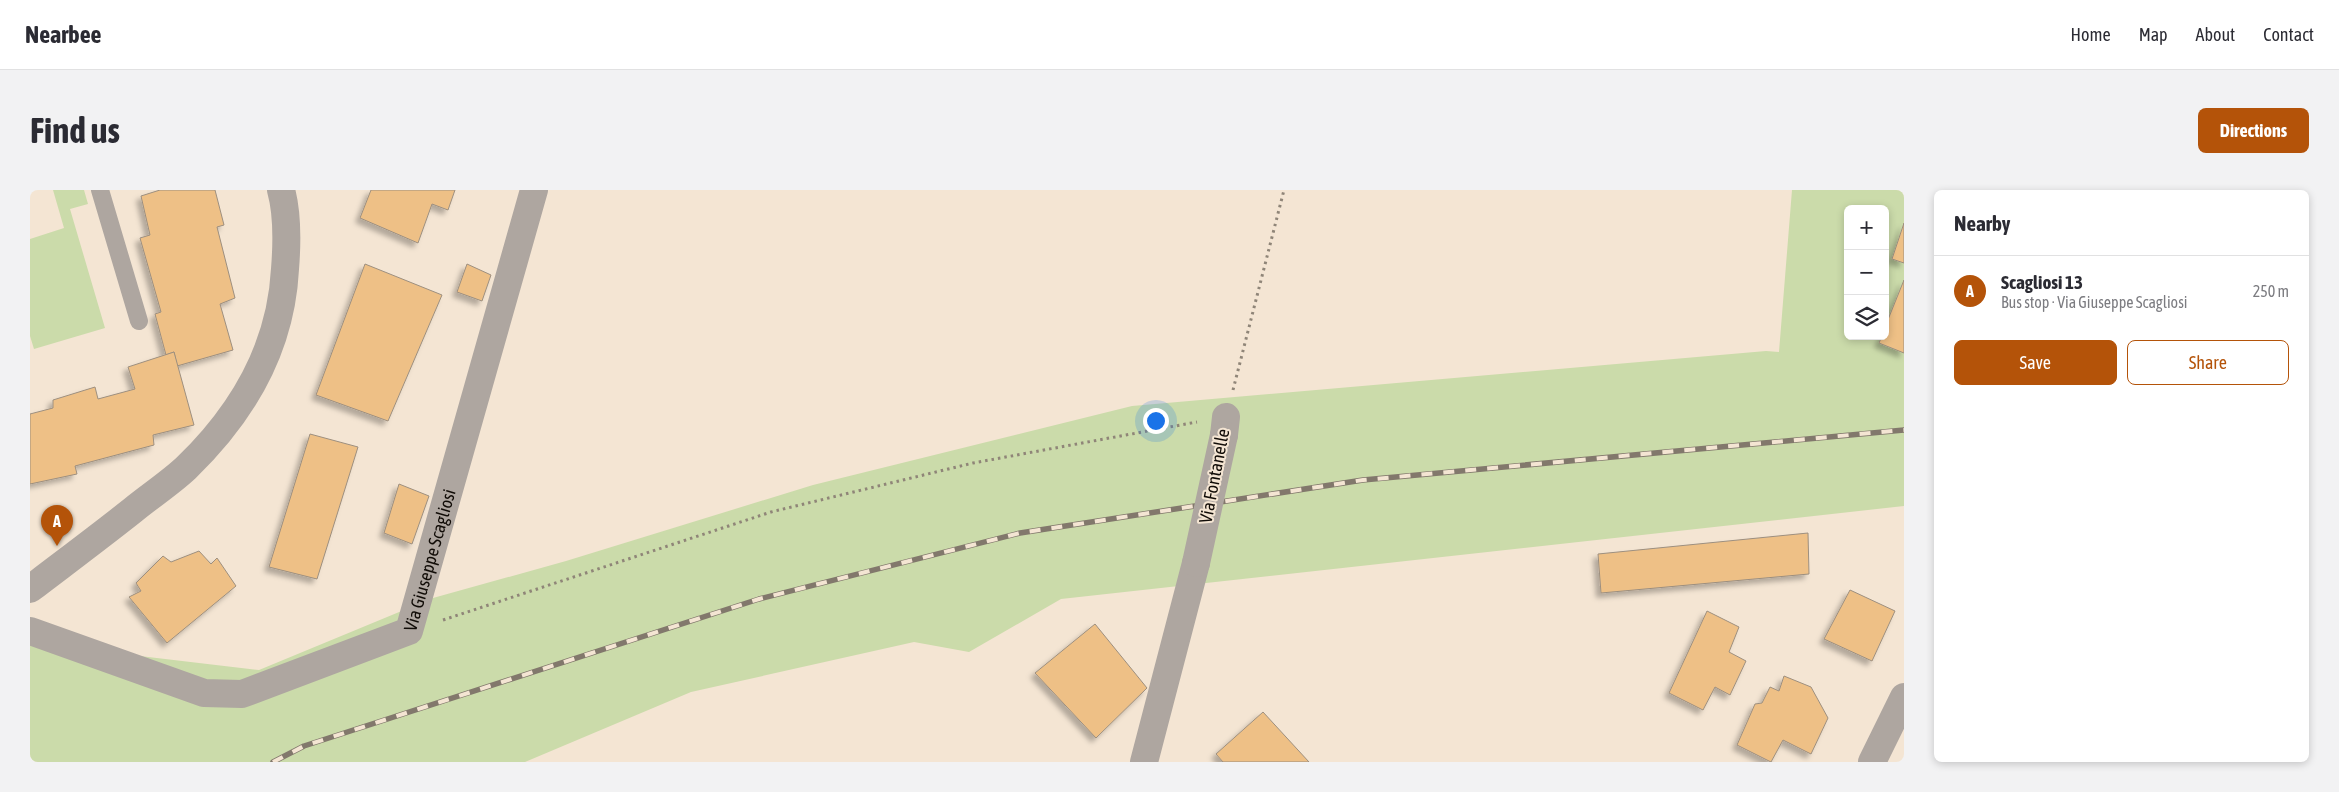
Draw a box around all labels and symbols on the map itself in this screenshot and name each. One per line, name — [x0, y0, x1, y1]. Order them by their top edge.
your location — [1143, 408, 1169, 434]
street label: Via Fontanelle — [1195, 427, 1233, 525]
street label: Via Giuseppe Scagliosi — [399, 487, 459, 633]
pin: A — [41, 505, 73, 546]

